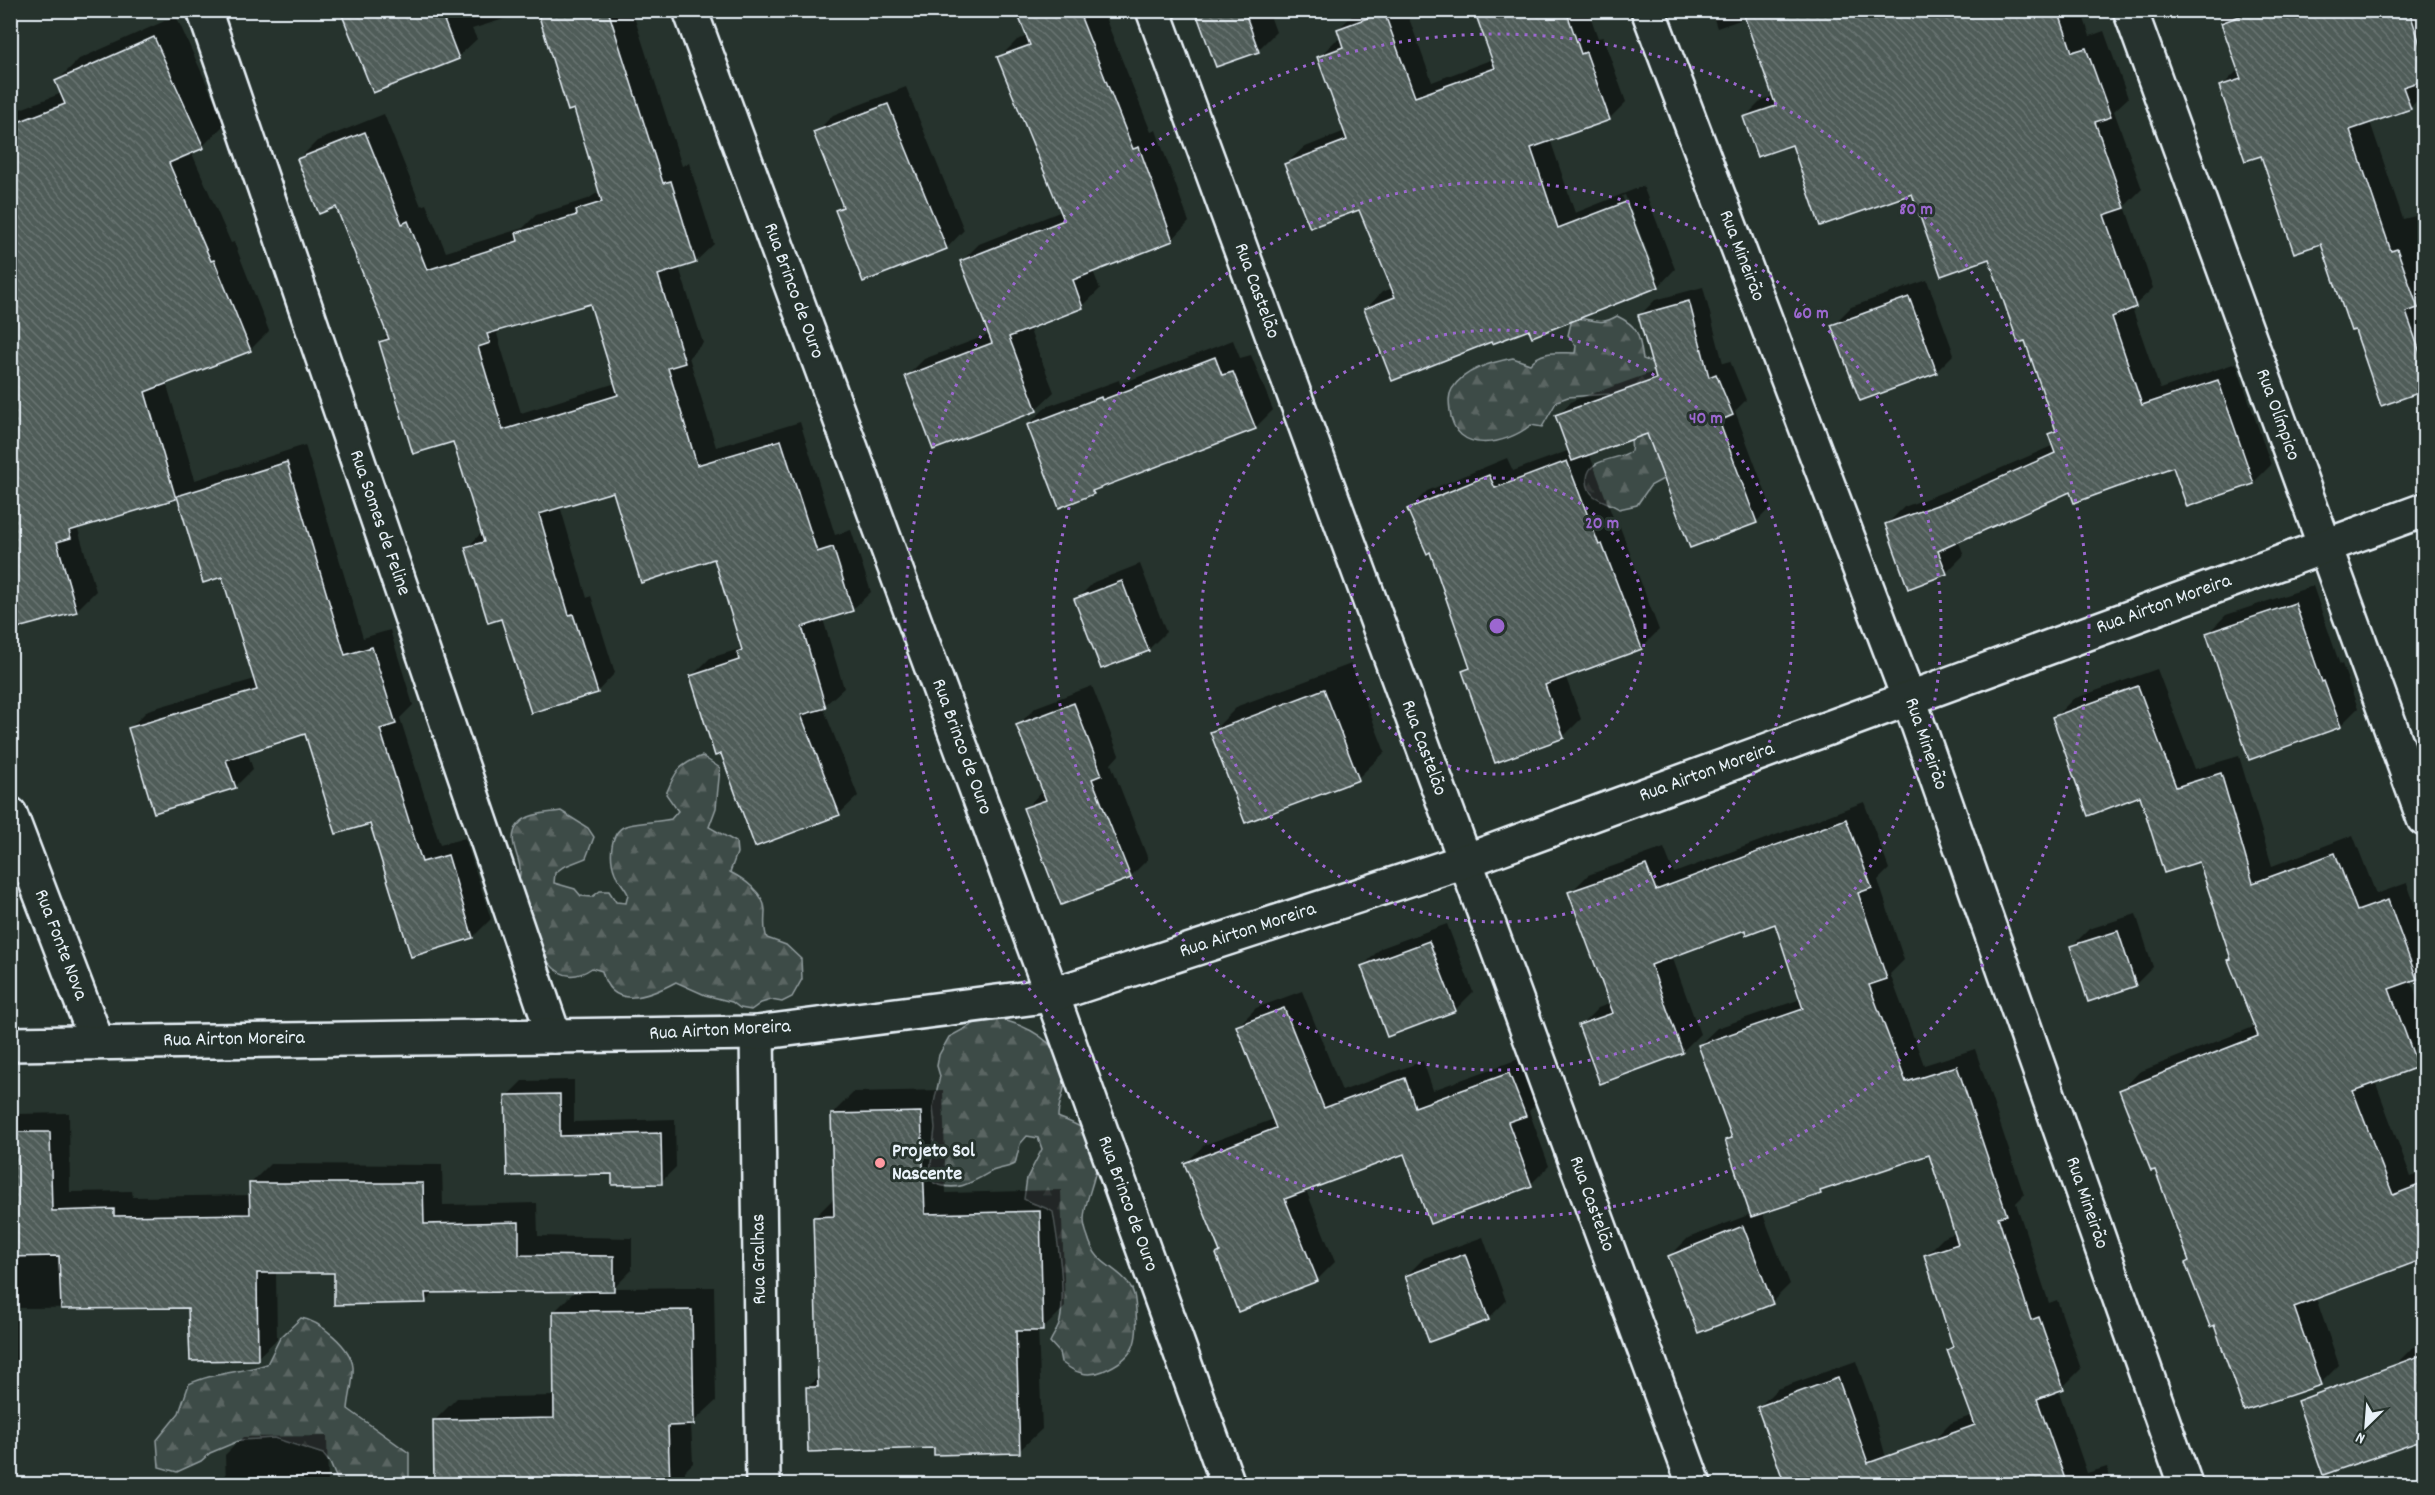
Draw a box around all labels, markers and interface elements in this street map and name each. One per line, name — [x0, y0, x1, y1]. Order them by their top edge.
text: 80 m — [1899, 198, 1933, 223]
street label: Rua Mineirão — [1711, 206, 1771, 306]
street label: Rua Brinco de Ouro — [755, 219, 831, 363]
street label: Rua Castelão — [1226, 239, 1286, 343]
text: 60 m — [1793, 302, 1829, 327]
street label: Rua Olímpico — [2247, 365, 2307, 465]
text: 40 m — [1689, 407, 1723, 432]
street label: Rua Somes de Feline — [341, 446, 417, 600]
text: 20 m — [1585, 512, 1619, 537]
street label: Rua Airton Moreira — [2093, 567, 2236, 642]
centre of rings — [1487, 616, 1507, 636]
street label: Rua Brinco de Ouro — [923, 675, 999, 819]
street label: Rua Mineirão — [1896, 694, 1954, 794]
street label: Rua Castelão — [1393, 696, 1453, 800]
street label: Rua Airton Moreira — [1636, 735, 1779, 810]
street label: Rua Fonte Nova — [26, 886, 94, 1005]
street label: Rua Airton Moreira — [1176, 896, 1320, 966]
street label: Rua Airton Moreira — [648, 1013, 792, 1049]
street label: Rua Airton Moreira — [163, 1025, 306, 1055]
street label: Rua Brinco de Ouro — [1089, 1132, 1165, 1276]
place label: Projeto Sol Nascente — [892, 1138, 975, 1189]
street label: Rua Castelão — [1561, 1152, 1621, 1256]
street label: Rua Mineirão — [2057, 1153, 2115, 1253]
marker: Projeto Sol Nascente — [873, 1156, 887, 1170]
street label: Rua Gralhas — [745, 1213, 775, 1305]
north arrow — [2336, 1396, 2396, 1456]
text: N — [2352, 1425, 2369, 1449]

